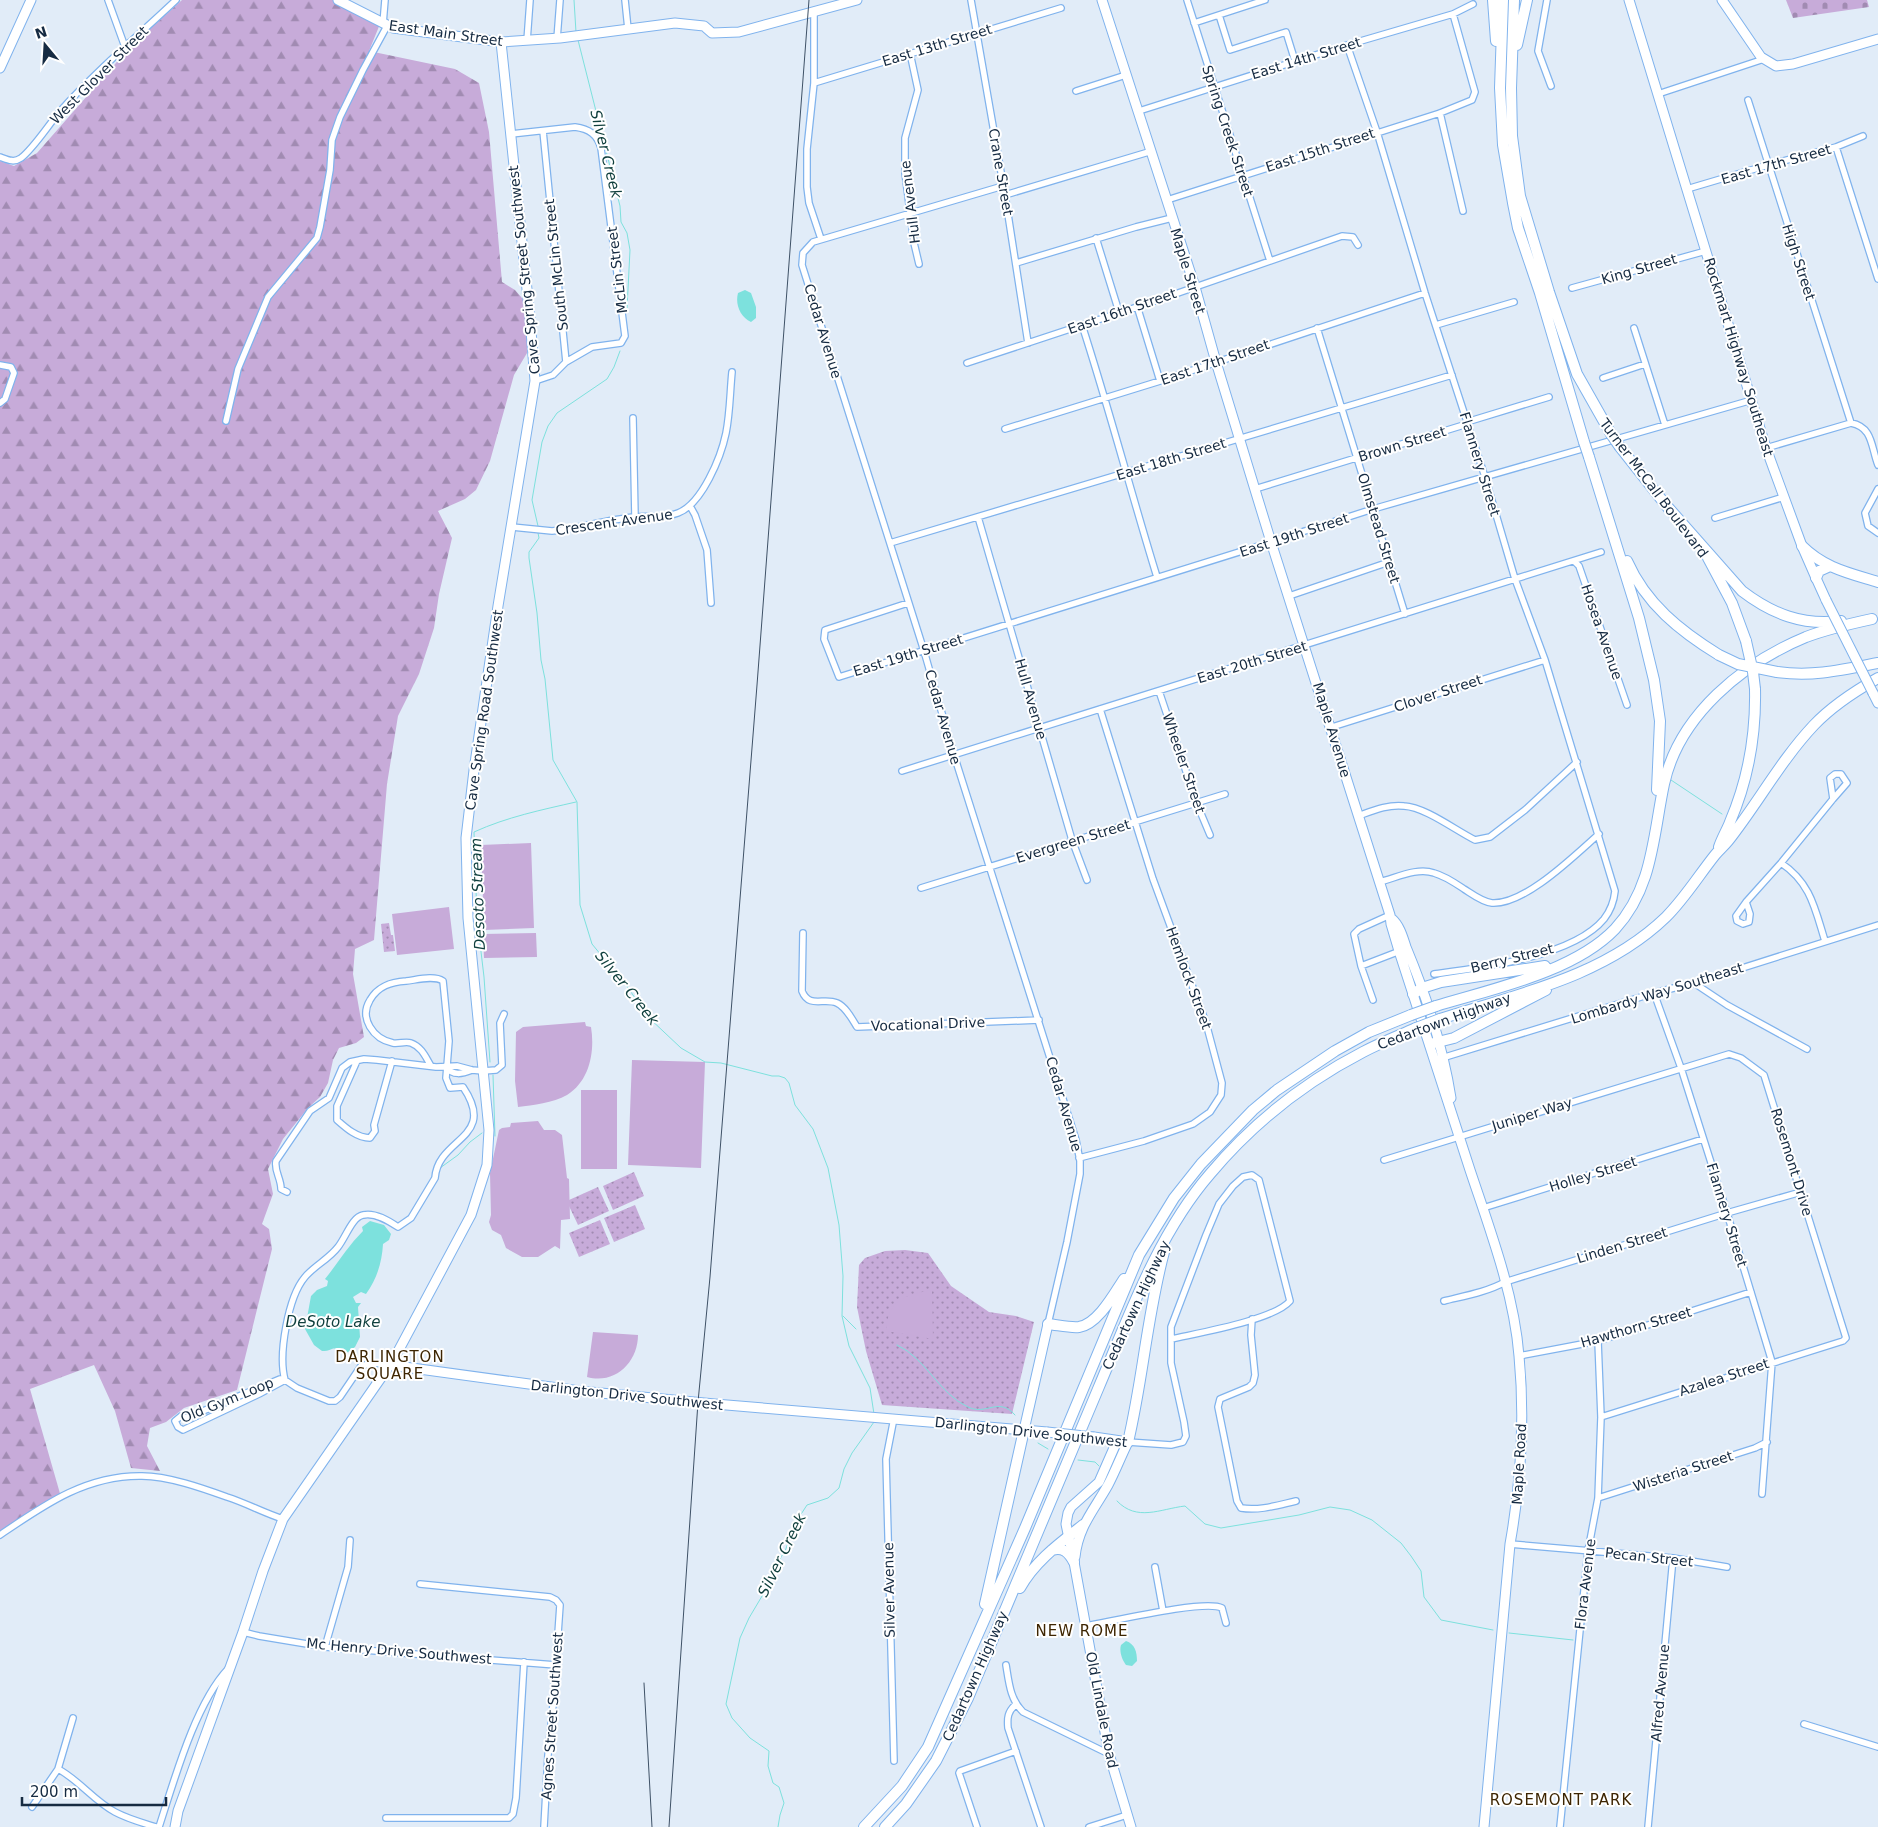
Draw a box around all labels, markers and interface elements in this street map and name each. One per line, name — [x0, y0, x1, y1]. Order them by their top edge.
street label: East Main Street — [388, 17, 505, 49]
north arrow — [20, 20, 70, 70]
street label: East 13th Street — [880, 21, 994, 69]
street label: West Glover Street — [47, 22, 152, 127]
text: N — [33, 23, 49, 42]
street label: East 14th Street — [1249, 34, 1363, 82]
street label: Spring Creek Street — [1199, 63, 1257, 199]
water label: Silver Creek — [586, 108, 626, 201]
street label: East 15th Street — [1263, 125, 1377, 175]
street label: Crane Street — [985, 127, 1017, 218]
street label: East 17th Street — [1719, 140, 1833, 187]
street label: Hull Avenue — [897, 160, 923, 244]
street label: Cave Spring Street Southwest — [505, 164, 543, 375]
street label: South McLin Street — [541, 198, 571, 332]
street label: High Street — [1779, 222, 1819, 303]
street label: McLin Street — [604, 225, 630, 314]
street label: Maple Street — [1167, 226, 1209, 316]
street label: King Street — [1599, 250, 1679, 287]
street label: Rockmart Highway Southeast — [1701, 256, 1777, 459]
street label: Cedar Avenue — [801, 282, 845, 380]
street label: East 16th Street — [1066, 285, 1179, 337]
street label: East 17th Street — [1159, 336, 1272, 388]
street label: Flannery Street — [1457, 410, 1504, 518]
street label: Turner McCall Boulevard — [1596, 415, 1711, 561]
street label: Brown Street — [1356, 423, 1448, 465]
street label: East 18th Street — [1114, 435, 1228, 483]
street label: Olmstead Street — [1355, 471, 1404, 586]
street label: Crescent Avenue — [554, 506, 674, 538]
street label: East 19th Street — [1237, 510, 1351, 560]
street label: Hosea Avenue — [1578, 582, 1626, 682]
street label: Cave Spring Road Southwest — [462, 608, 506, 811]
street label: East 19th Street — [851, 631, 965, 679]
street label: East 20th Street — [1195, 638, 1309, 686]
street label: Hull Avenue — [1012, 657, 1050, 741]
street label: Cedar Avenue — [922, 668, 964, 766]
street label: Clover Street — [1392, 671, 1485, 715]
street label: Maple Avenue — [1310, 681, 1354, 779]
street label: Wheeler Street — [1159, 711, 1209, 816]
street label: Evergreen Street — [1014, 816, 1133, 866]
water label: Desoto Stream — [467, 838, 489, 950]
street label: Hemlock Street — [1163, 925, 1215, 1032]
street label: Berry Street — [1469, 940, 1556, 976]
water label: Silver Creek — [591, 947, 663, 1030]
street label: Lombardy Way Southeast — [1569, 959, 1746, 1027]
street label: Cedartown Highway — [1375, 989, 1513, 1053]
street label: Vocational Drive — [871, 1014, 985, 1034]
street label: Cedar Avenue — [1043, 1055, 1085, 1153]
street label: Juniper Way — [1489, 1094, 1574, 1134]
street label: Rosemont Drive — [1768, 1106, 1816, 1218]
street label: Holley Street — [1547, 1153, 1639, 1195]
street label: Flannery Street — [1704, 1161, 1751, 1269]
street label: Linden Street — [1575, 1223, 1670, 1266]
street label: Cedartown Highway — [1099, 1238, 1173, 1372]
street label: Hawthorn Street — [1579, 1303, 1694, 1351]
water label: DeSoto Lake — [286, 1313, 380, 1331]
district label: DARLINGTON SQUARE — [335, 1348, 445, 1383]
street label: Azalea Street — [1677, 1355, 1771, 1399]
street label: Old Gym Loop — [178, 1374, 276, 1426]
street label: Darlington Drive Southwest — [530, 1377, 724, 1413]
street label: Darlington Drive Southwest — [934, 1414, 1128, 1450]
street label: Maple Road — [1509, 1423, 1529, 1505]
street label: Wisteria Street — [1631, 1447, 1735, 1495]
water label: Silver Creek — [754, 1509, 811, 1600]
street label: Flora Avenue — [1571, 1538, 1599, 1630]
street label: Silver Avenue — [880, 1542, 898, 1638]
street label: Pecan Street — [1604, 1544, 1694, 1570]
street label: Cedartown Highway — [939, 1608, 1011, 1744]
district label: NEW ROME — [1036, 1622, 1128, 1640]
street label: Agnes Street Southwest — [538, 1631, 566, 1800]
street label: Mc Henry Drive Southwest — [306, 1635, 493, 1667]
street label: Alfred Avenue — [1648, 1644, 1672, 1742]
street label: Old Lindale Road — [1083, 1650, 1121, 1770]
scale bar — [22, 1774, 166, 1806]
text: 200 m — [30, 1783, 78, 1801]
district label: ROSEMONT PARK — [1490, 1791, 1633, 1809]

